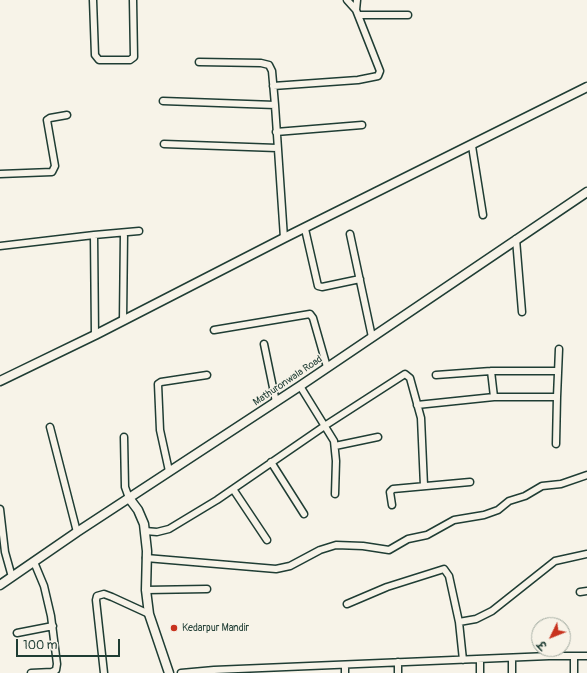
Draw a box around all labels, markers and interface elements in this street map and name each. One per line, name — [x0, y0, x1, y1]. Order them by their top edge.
street label: Mathuronwala Road — [251, 353, 325, 409]
north arrow — [531, 617, 571, 657]
place label: Kedarpur Mandir — [182, 622, 249, 634]
marker: Kedarpur Mandir — [169, 623, 179, 633]
scale bar — [18, 631, 122, 657]
text: 100 m — [23, 638, 57, 653]
text: उ — [535, 638, 550, 652]

